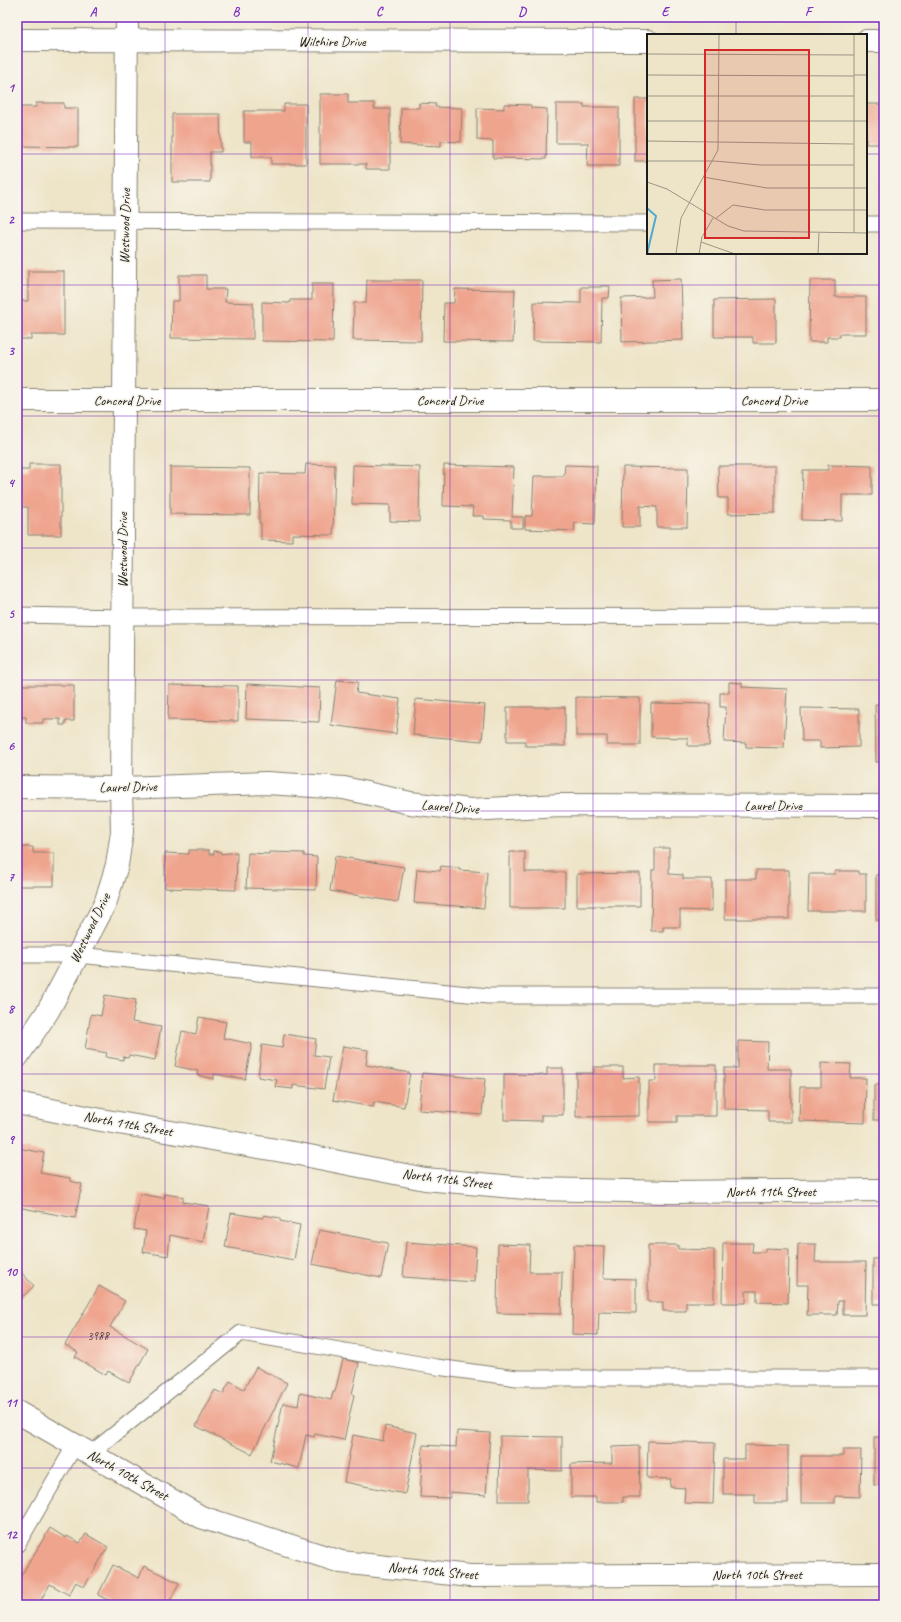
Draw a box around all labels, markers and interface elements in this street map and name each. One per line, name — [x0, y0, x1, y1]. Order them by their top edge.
text: A — [90, 4, 98, 20]
text: B — [233, 4, 241, 20]
text: C — [376, 4, 384, 20]
text: D — [518, 4, 527, 20]
text: E — [662, 4, 671, 20]
text: F — [805, 4, 814, 20]
street label: Wilshire Drive — [298, 33, 367, 50]
inset map — [647, 34, 867, 254]
text: 1 — [8, 80, 16, 96]
street label: Westwood Drive — [116, 187, 134, 264]
text: 2 — [8, 212, 15, 228]
text: 3 — [8, 343, 15, 359]
street label: Concord Drive — [94, 392, 162, 409]
street label: Concord Drive — [417, 392, 485, 409]
street label: Concord Drive — [741, 392, 809, 409]
text: 4 — [8, 475, 16, 491]
street label: Westwood Drive — [114, 511, 131, 588]
text: 5 — [8, 606, 15, 622]
text: 6 — [8, 738, 15, 754]
street label: Laurel Drive — [99, 778, 158, 796]
street label: Laurel Drive — [421, 797, 481, 818]
street label: Laurel Drive — [744, 797, 803, 814]
text: 7 — [8, 869, 15, 885]
street label: Westwood Drive — [66, 889, 115, 965]
text: 8 — [8, 1001, 16, 1017]
street label: North 11th Street — [82, 1108, 175, 1140]
text: 9 — [8, 1132, 15, 1148]
street label: North 11th Street — [401, 1165, 494, 1193]
street label: North 11th Street — [726, 1183, 817, 1200]
text: 10 — [5, 1264, 18, 1280]
house number: 3988 — [87, 1328, 110, 1344]
text: 11 — [5, 1395, 19, 1411]
street label: North 10th Street — [85, 1446, 173, 1505]
text: 12 — [5, 1527, 18, 1543]
street label: North 10th Street — [387, 1559, 480, 1584]
street label: North 10th Street — [712, 1566, 803, 1583]

